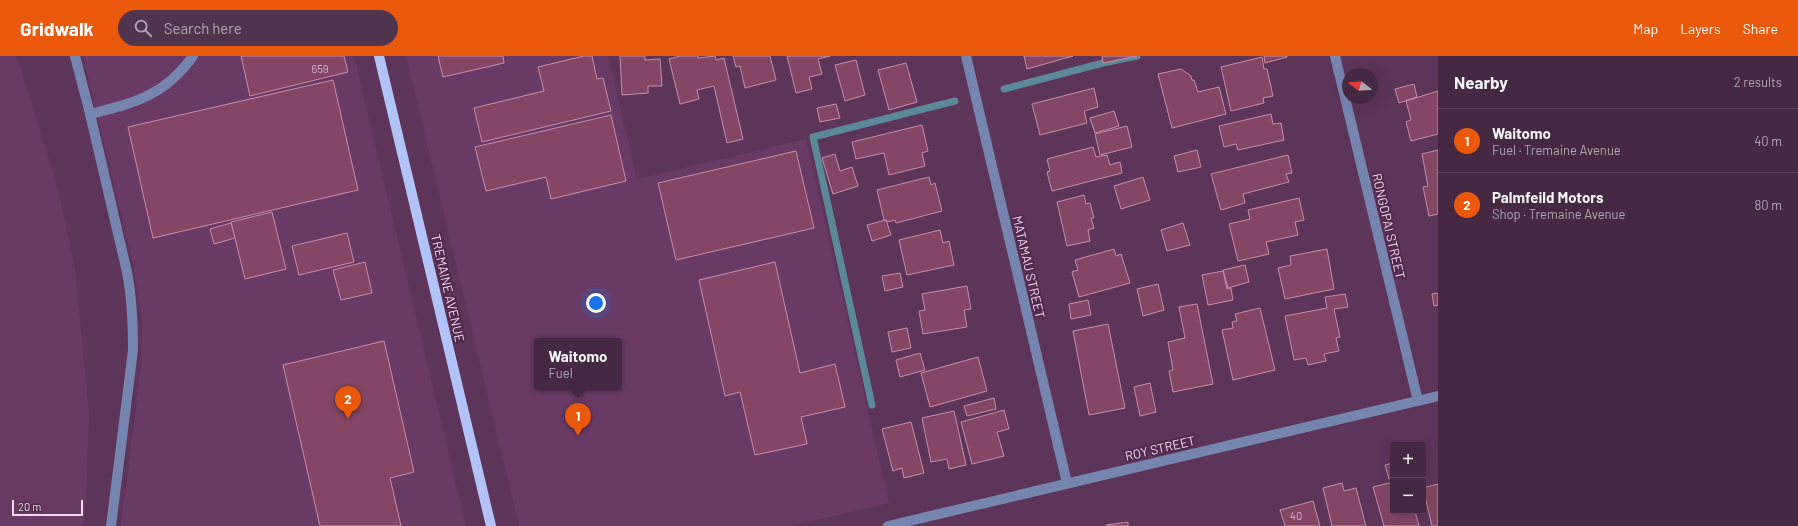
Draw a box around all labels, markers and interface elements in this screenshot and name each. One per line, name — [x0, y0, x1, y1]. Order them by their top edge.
search box — [118, 10, 398, 46]
text: Gridwalk — [20, 17, 94, 40]
icon: search — [132, 17, 154, 39]
text: Search here — [164, 19, 242, 37]
text: Map — [1633, 20, 1658, 37]
text: Layers — [1680, 20, 1721, 37]
text: Share — [1743, 20, 1778, 37]
house number: 659 — [311, 62, 329, 75]
north arrow — [1342, 68, 1378, 104]
text: Nearby — [1454, 72, 1508, 92]
text: 2 results — [1734, 74, 1782, 90]
text: Waitomo — [1492, 124, 1551, 142]
text: 1 — [1465, 133, 1469, 149]
text: 40 m — [1754, 133, 1782, 149]
text: Fuel · Tremaine Avenue — [1492, 142, 1621, 158]
street label: RONGOPAI STREET — [1369, 172, 1409, 280]
text: Palmfeild Motors — [1492, 188, 1603, 206]
text: 2 — [1463, 197, 1471, 213]
text: 80 m — [1755, 197, 1782, 213]
text: Shop · Tremaine Avenue — [1492, 206, 1625, 222]
street label: MATAMAU STREET — [1009, 214, 1049, 320]
street label: TREMAINE AVENUE — [428, 232, 468, 344]
your location — [586, 293, 606, 313]
popup — [534, 338, 622, 390]
text: Waitomo — [549, 347, 607, 365]
text: Fuel — [549, 365, 573, 381]
pin: 2 — [335, 386, 361, 419]
pin: 1 — [565, 403, 591, 436]
street label: ROY STREET — [1123, 432, 1197, 464]
map controls — [1390, 442, 1426, 514]
button: + — [1390, 442, 1426, 478]
button: − — [1390, 478, 1426, 514]
scale bar — [12, 498, 83, 517]
text: 20 m — [18, 500, 41, 513]
house number: 40 — [1290, 509, 1302, 522]

